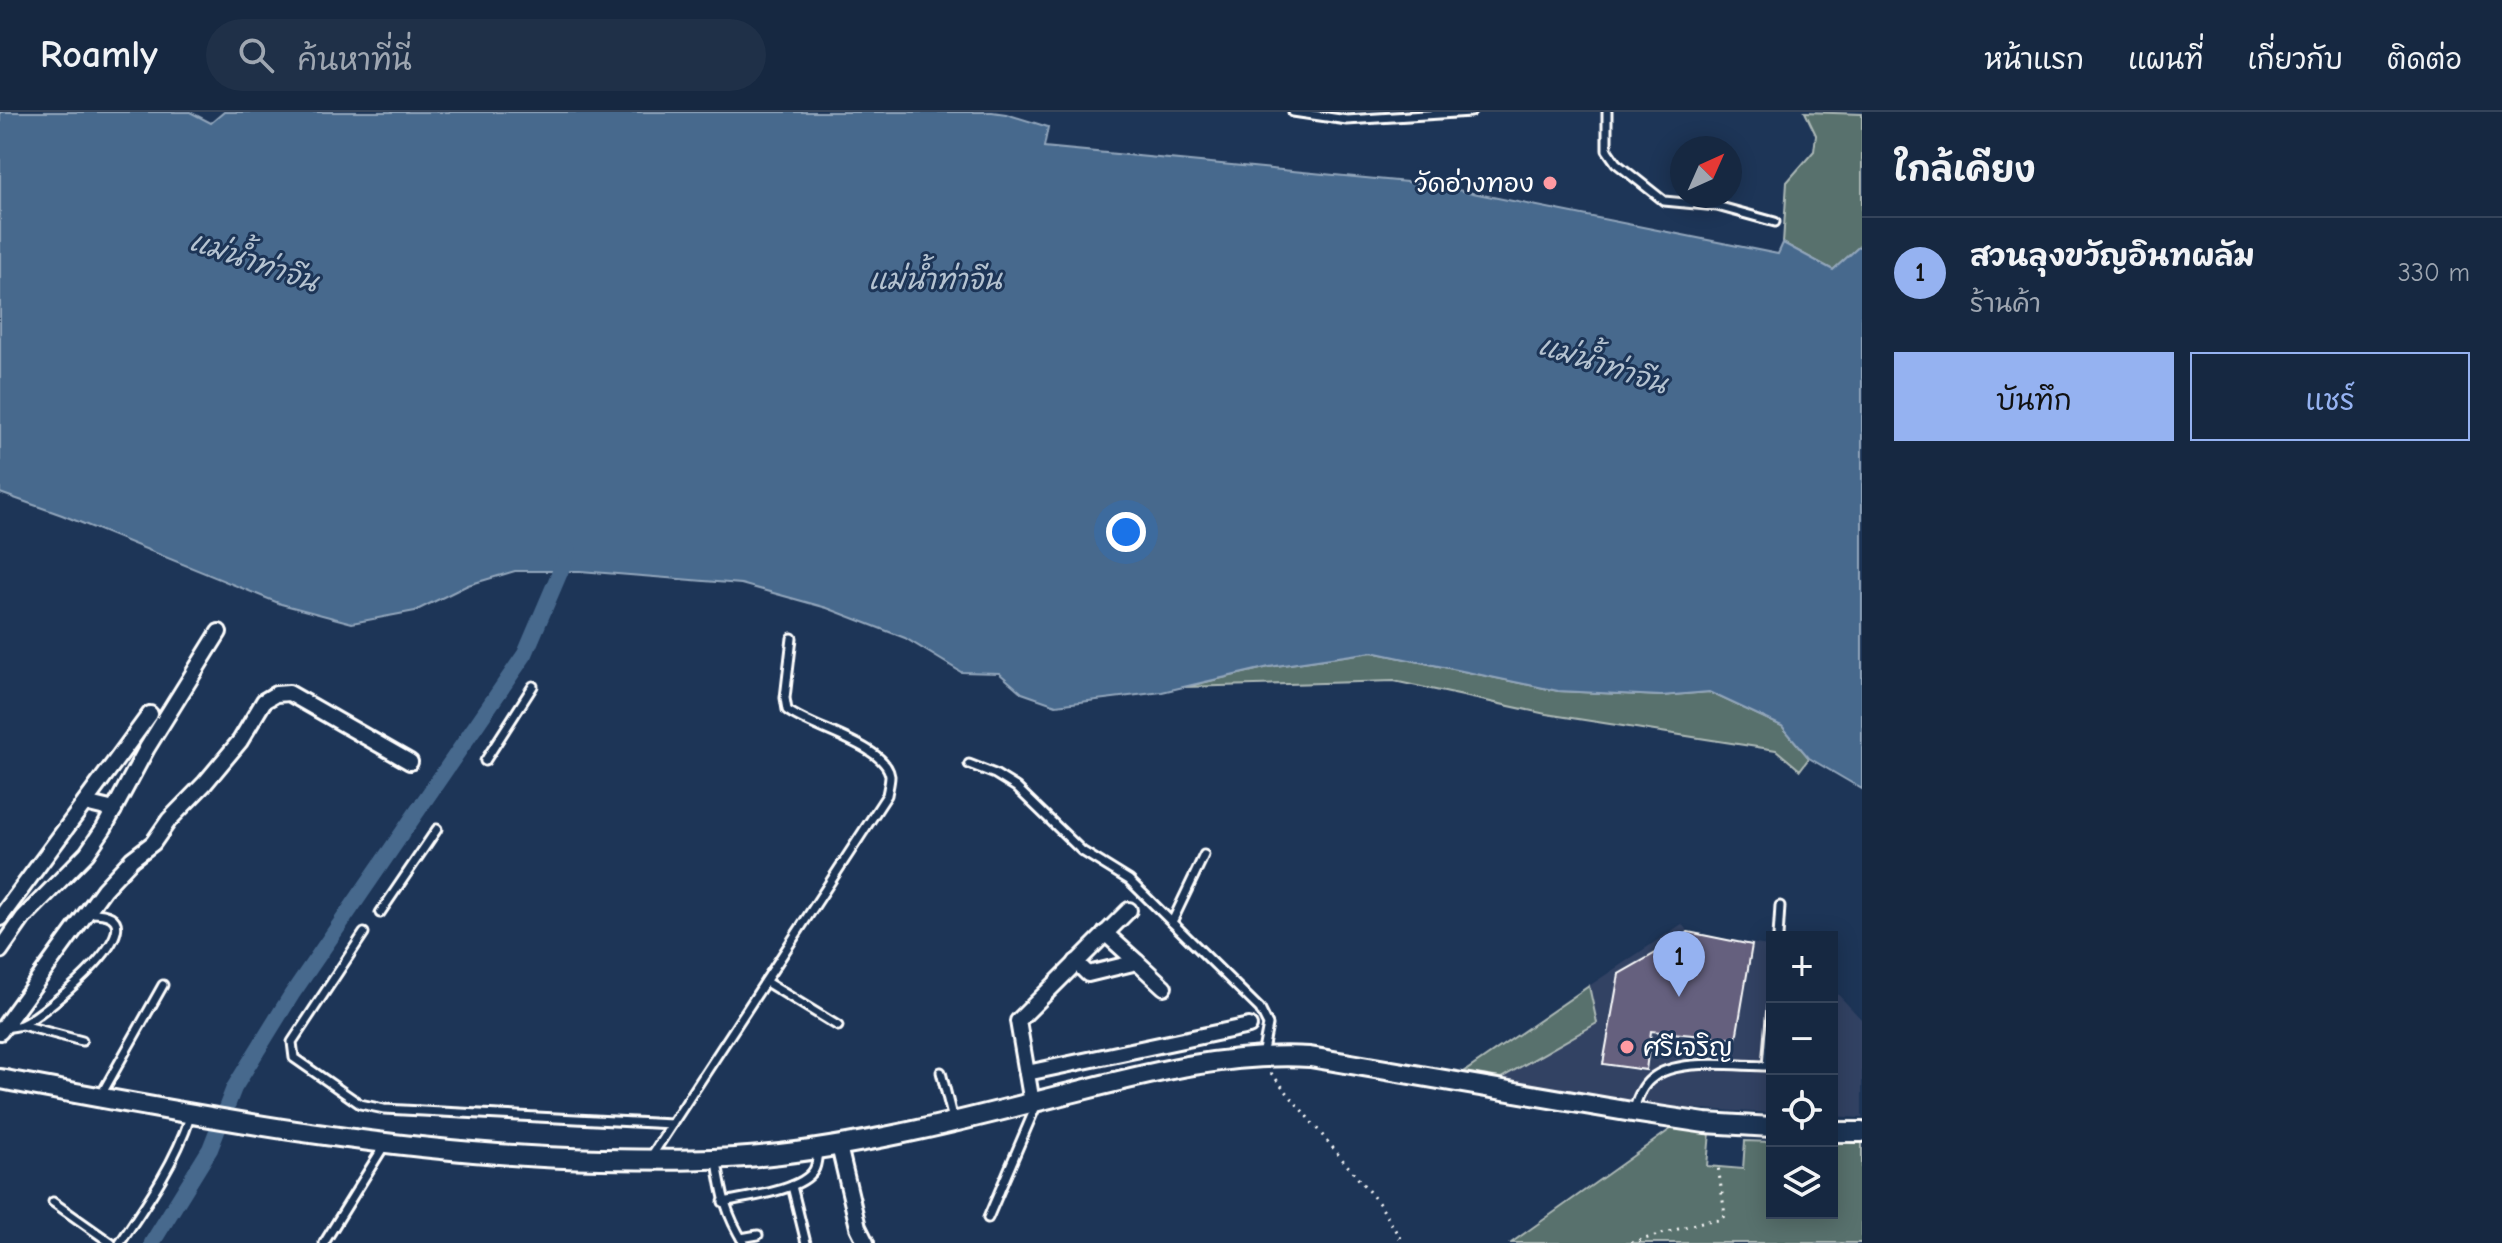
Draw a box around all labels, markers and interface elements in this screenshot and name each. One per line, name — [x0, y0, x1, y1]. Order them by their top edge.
search box — [206, 19, 766, 91]
text: Roamly — [40, 33, 158, 77]
icon: search — [234, 33, 278, 77]
text: ค้นหาที่นี่ — [298, 43, 412, 78]
text: หน้าแรก — [1984, 44, 2084, 76]
text: แผนที่ — [2128, 44, 2204, 76]
text: เกี่ยวกับ — [2248, 44, 2343, 76]
text: ติดต่อ — [2387, 44, 2462, 76]
north arrow — [1670, 136, 1742, 208]
text: ใกล้เคียง — [1894, 150, 2036, 190]
place label: วัดอ่างทอง — [1415, 168, 1534, 199]
marker: วัดอ่างทอง — [1541, 174, 1559, 192]
water label: แม่น้ำท่าจีน — [185, 216, 326, 299]
text: สวนลุงขวัญอินทผลัม — [1970, 239, 2255, 274]
water label: แม่น้ำท่าจีน — [868, 254, 1003, 296]
text: 1 — [1915, 258, 1925, 288]
text: 330 m — [2398, 258, 2470, 288]
text: ร้านค้า — [1970, 289, 2041, 319]
water label: แม่น้ำท่าจีน — [1534, 320, 1675, 401]
button: บันทึก — [1894, 352, 2174, 441]
button: แชร์ — [2190, 352, 2470, 441]
your location — [1106, 512, 1146, 552]
pin: 1 — [1653, 931, 1705, 997]
map controls — [1766, 931, 1838, 1219]
button: + — [1766, 931, 1838, 1003]
button: − — [1766, 1003, 1838, 1075]
place label: ศรีเจริญ — [1643, 1032, 1732, 1063]
marker: ศรีเจริญ — [1618, 1038, 1636, 1056]
button: locate — [1766, 1075, 1838, 1147]
button: layers — [1766, 1147, 1838, 1219]

